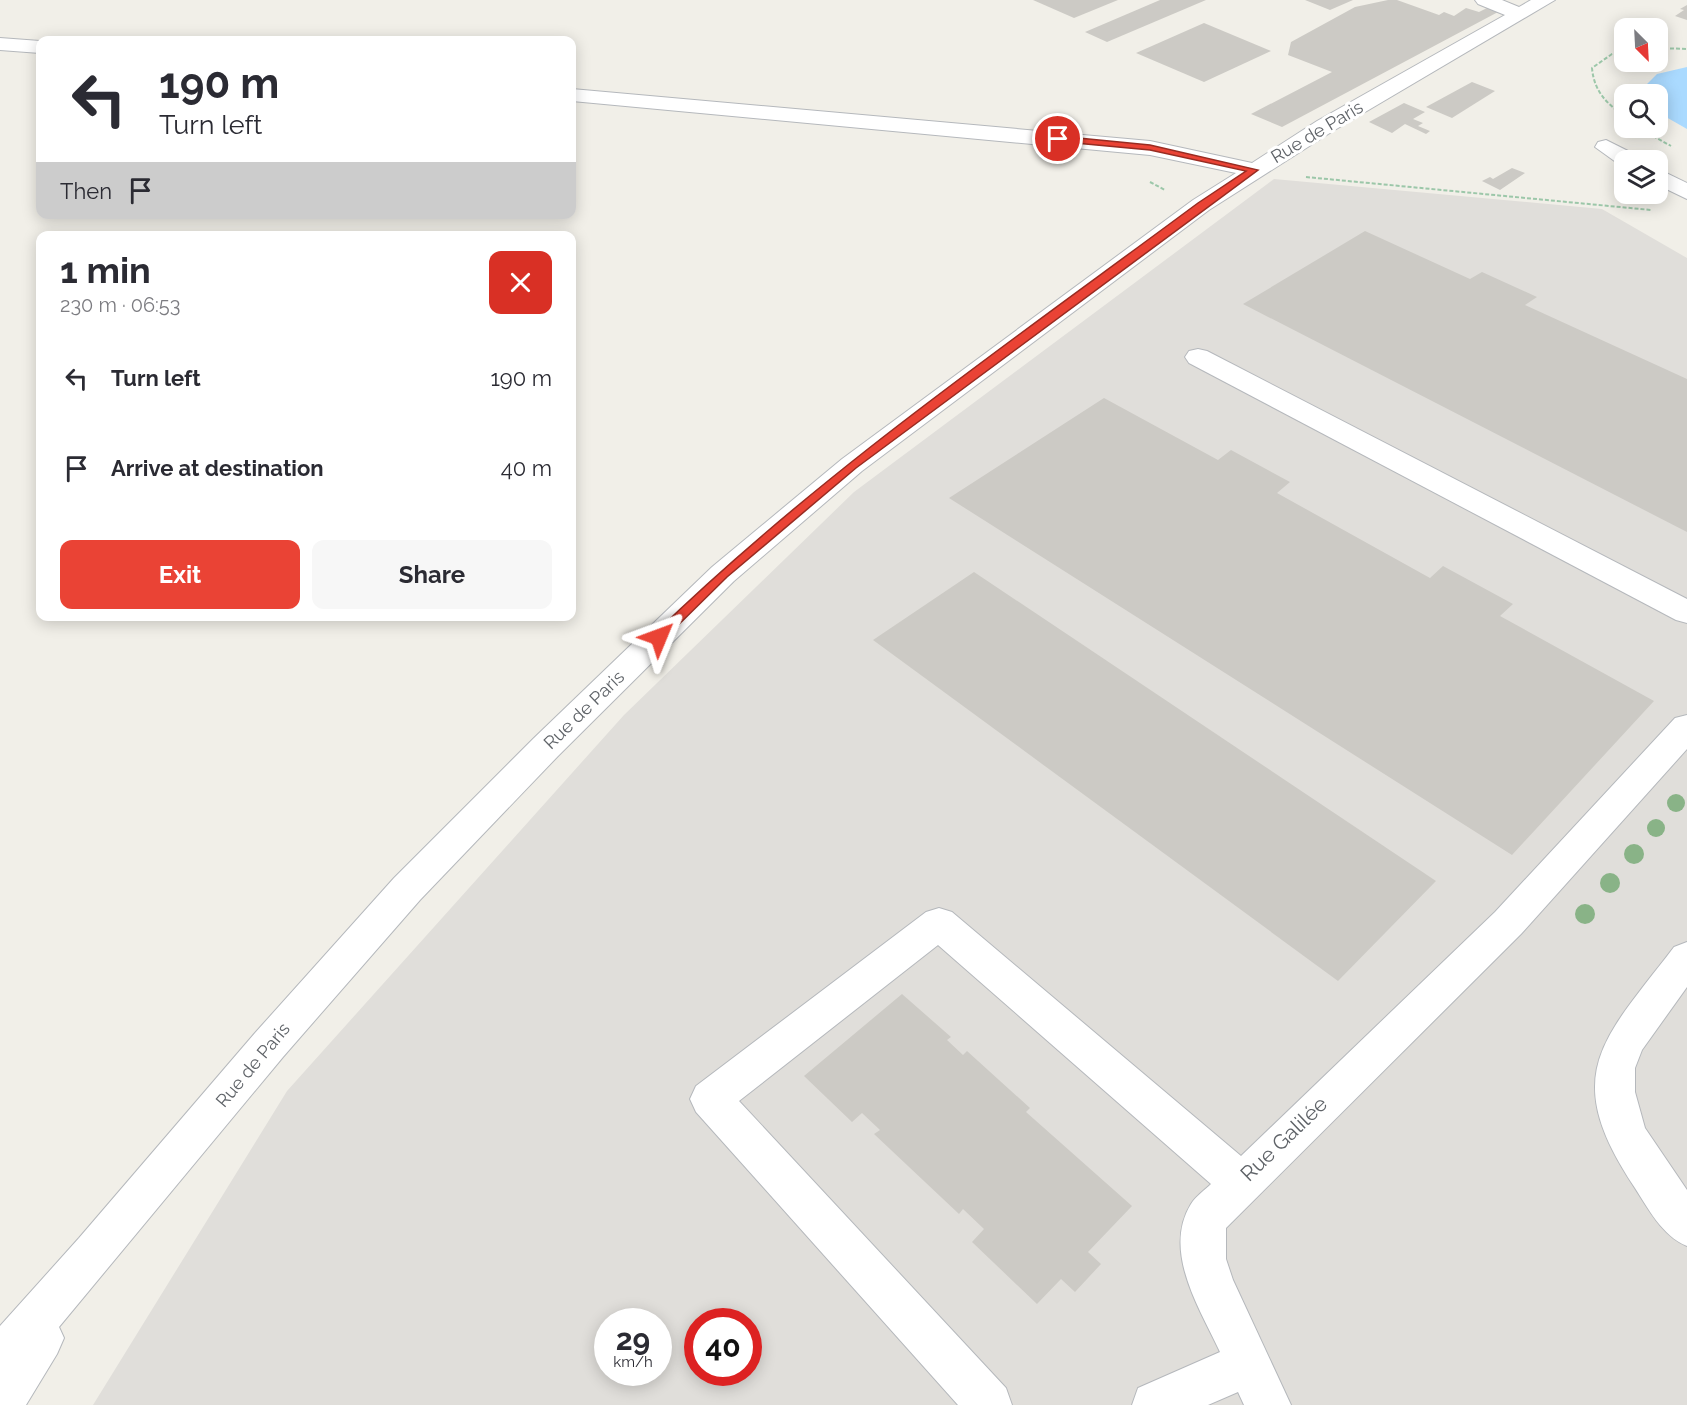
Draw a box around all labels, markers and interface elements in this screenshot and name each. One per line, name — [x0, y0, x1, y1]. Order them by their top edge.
north arrow — [1614, 18, 1668, 72]
map controls — [1614, 18, 1668, 204]
text: 190 m — [159, 59, 279, 108]
icon: left — [60, 60, 138, 138]
button: search — [1614, 84, 1668, 138]
street label: Rue de Paris — [1267, 96, 1367, 167]
text: Turn left — [159, 109, 262, 140]
pin — [1032, 113, 1083, 164]
icon: arrive — [1041, 122, 1074, 155]
button: layers — [1614, 150, 1668, 204]
icon: arrive — [124, 174, 157, 207]
text: Then — [60, 178, 112, 204]
text: 1 min — [60, 249, 151, 291]
button: close — [489, 251, 552, 314]
text: 230 m · 06:53 — [60, 293, 180, 317]
icon: left — [60, 362, 93, 395]
text: Turn left — [111, 365, 201, 391]
text: 190 m — [490, 365, 552, 391]
icon: arrive — [60, 452, 93, 485]
text: Arrive at destination — [111, 455, 324, 481]
text: 40 m — [501, 455, 552, 481]
button: Exit — [60, 540, 300, 609]
button: Share — [312, 540, 552, 609]
position arrow — [627, 605, 691, 669]
street label: Rue de Paris — [539, 666, 628, 753]
street label: Rue de Paris — [211, 1018, 294, 1111]
street label: Rue Galilée — [1235, 1091, 1332, 1186]
speed limit sign: 40 — [684, 1308, 762, 1386]
text: 29 — [616, 1322, 650, 1357]
text: km/h — [613, 1353, 653, 1371]

